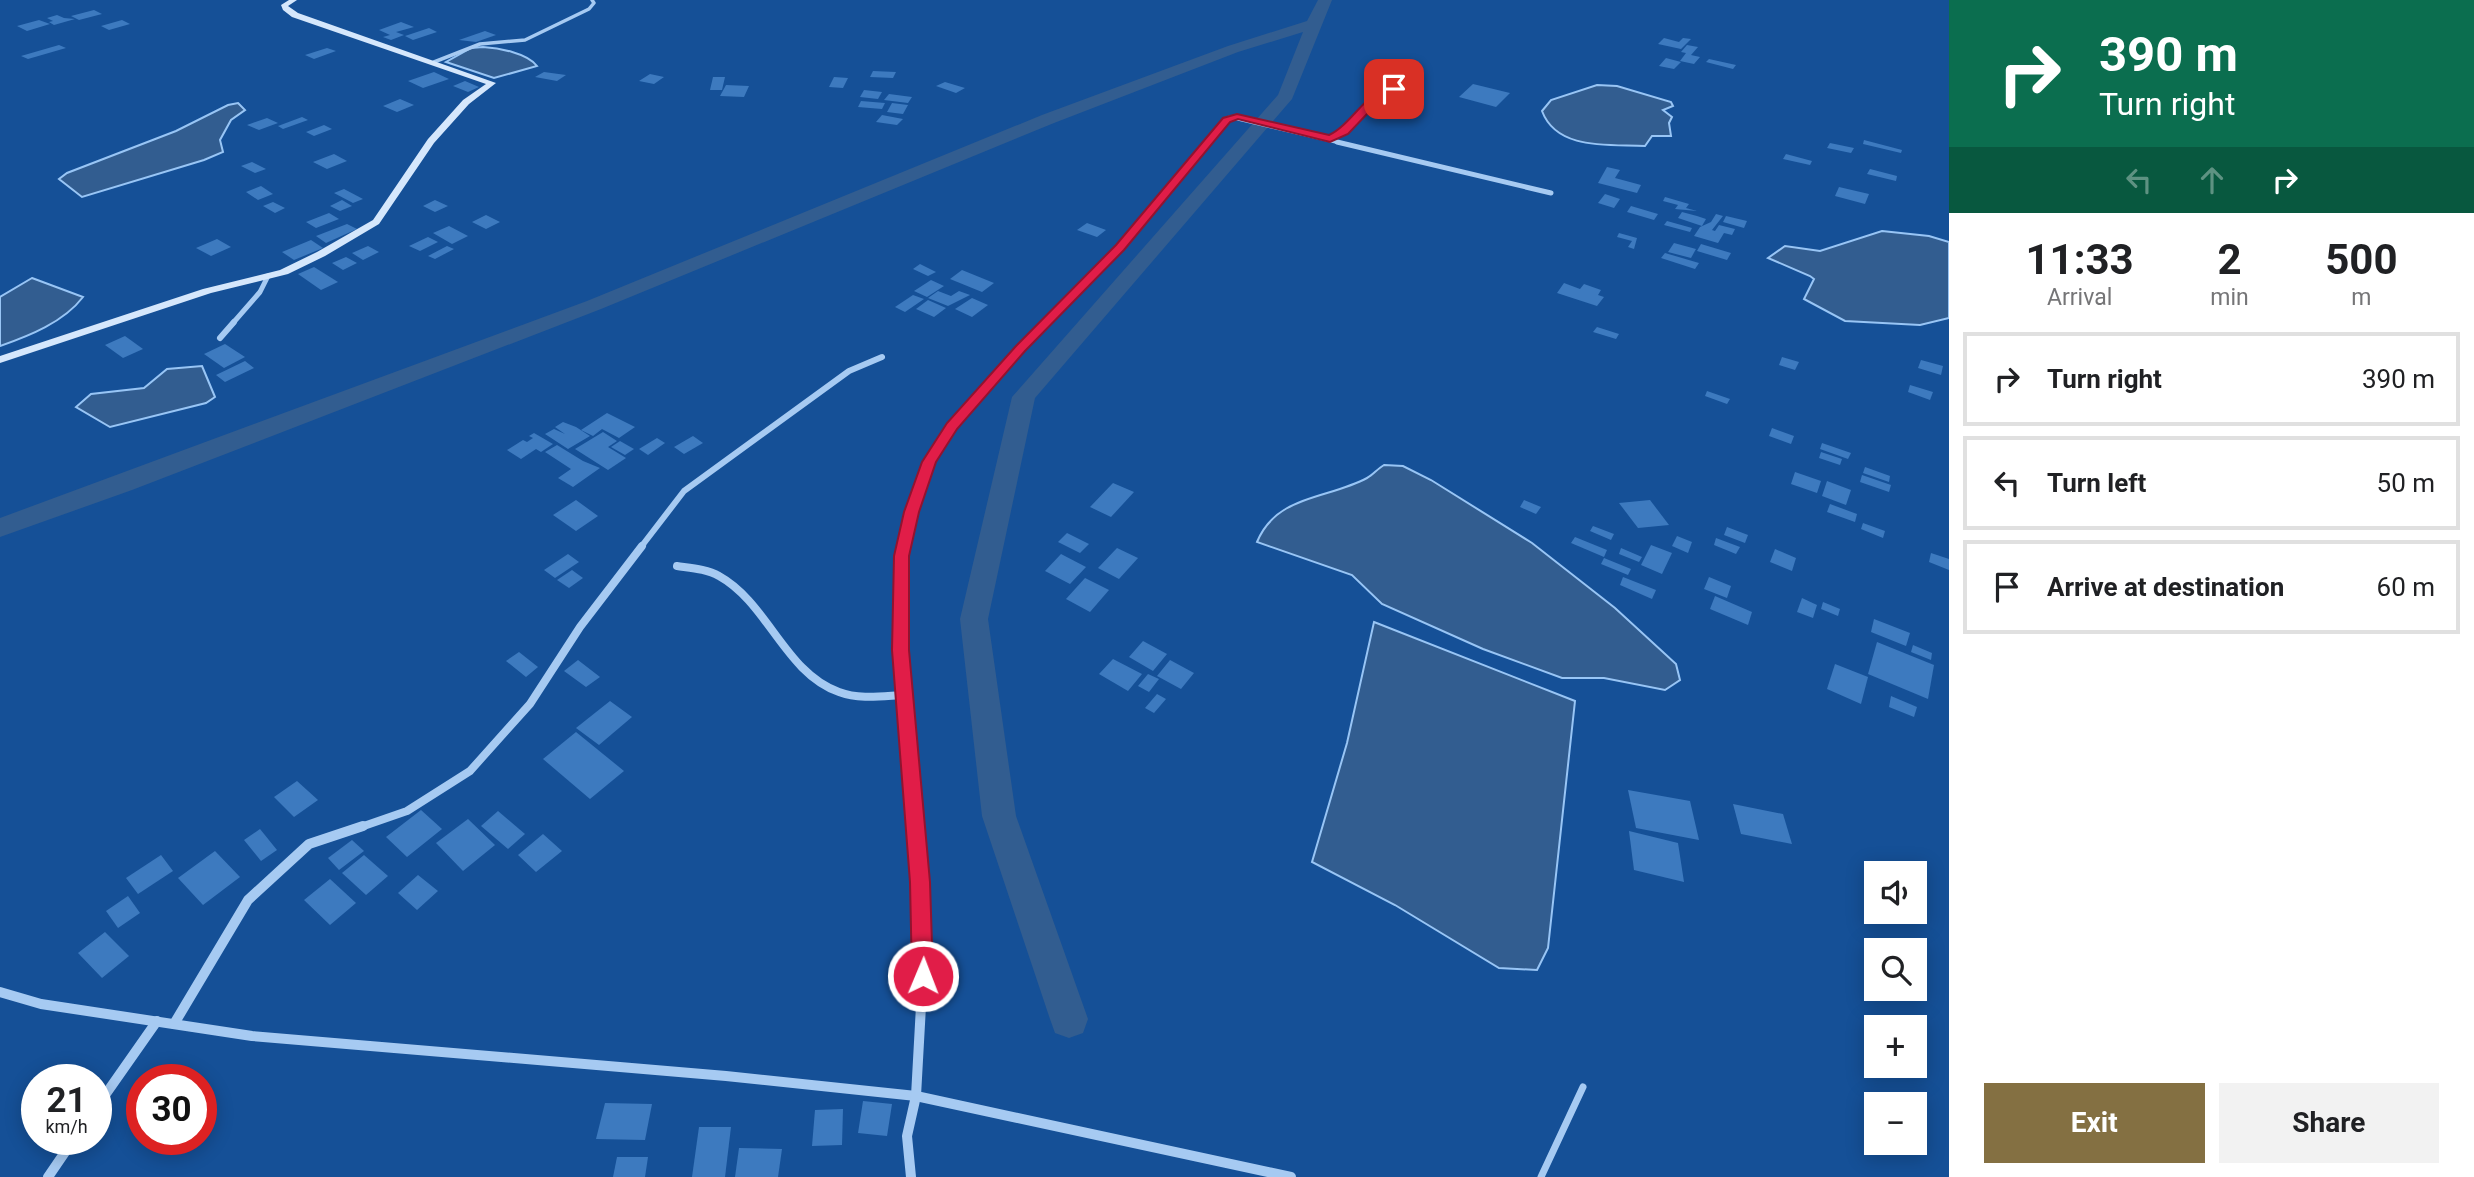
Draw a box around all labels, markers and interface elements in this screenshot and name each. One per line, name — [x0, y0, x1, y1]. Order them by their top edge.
text: 390 m — [2099, 26, 2238, 83]
icon: right — [1984, 28, 2075, 119]
pin — [1364, 59, 1424, 119]
icon: arrive — [1375, 70, 1413, 108]
text: Turn right — [2099, 85, 2235, 123]
icon: left — [2120, 161, 2158, 199]
icon: ahead — [2193, 161, 2231, 199]
icon: right — [2266, 161, 2304, 199]
text: 11:33 — [2026, 235, 2134, 284]
text: 2 — [2217, 235, 2242, 284]
text: 500 — [2325, 235, 2398, 284]
text: Arrival — [2047, 284, 2112, 311]
text: min — [2210, 284, 2249, 311]
text: m — [2351, 284, 2371, 311]
icon: right — [1988, 360, 2026, 398]
text: Turn right — [2047, 364, 2162, 394]
text: 390 m — [2362, 364, 2435, 394]
icon: left — [1988, 464, 2026, 502]
text: Turn left — [2047, 468, 2146, 498]
text: 50 m — [2377, 468, 2435, 498]
icon: arrive — [1988, 568, 2026, 606]
text: Arrive at destination — [2047, 572, 2284, 602]
text: 60 m — [2377, 572, 2435, 602]
map controls — [1864, 861, 1927, 1155]
button: sound — [1864, 861, 1927, 924]
button: search — [1864, 938, 1927, 1001]
position arrow — [886, 939, 960, 1013]
button: + — [1864, 1015, 1927, 1078]
speed limit sign: 30 — [126, 1064, 217, 1155]
text: 21 — [46, 1080, 87, 1121]
button: Exit — [1984, 1083, 2205, 1163]
button: Share — [2219, 1083, 2439, 1163]
button: − — [1864, 1092, 1927, 1155]
text: km/h — [45, 1116, 88, 1137]

